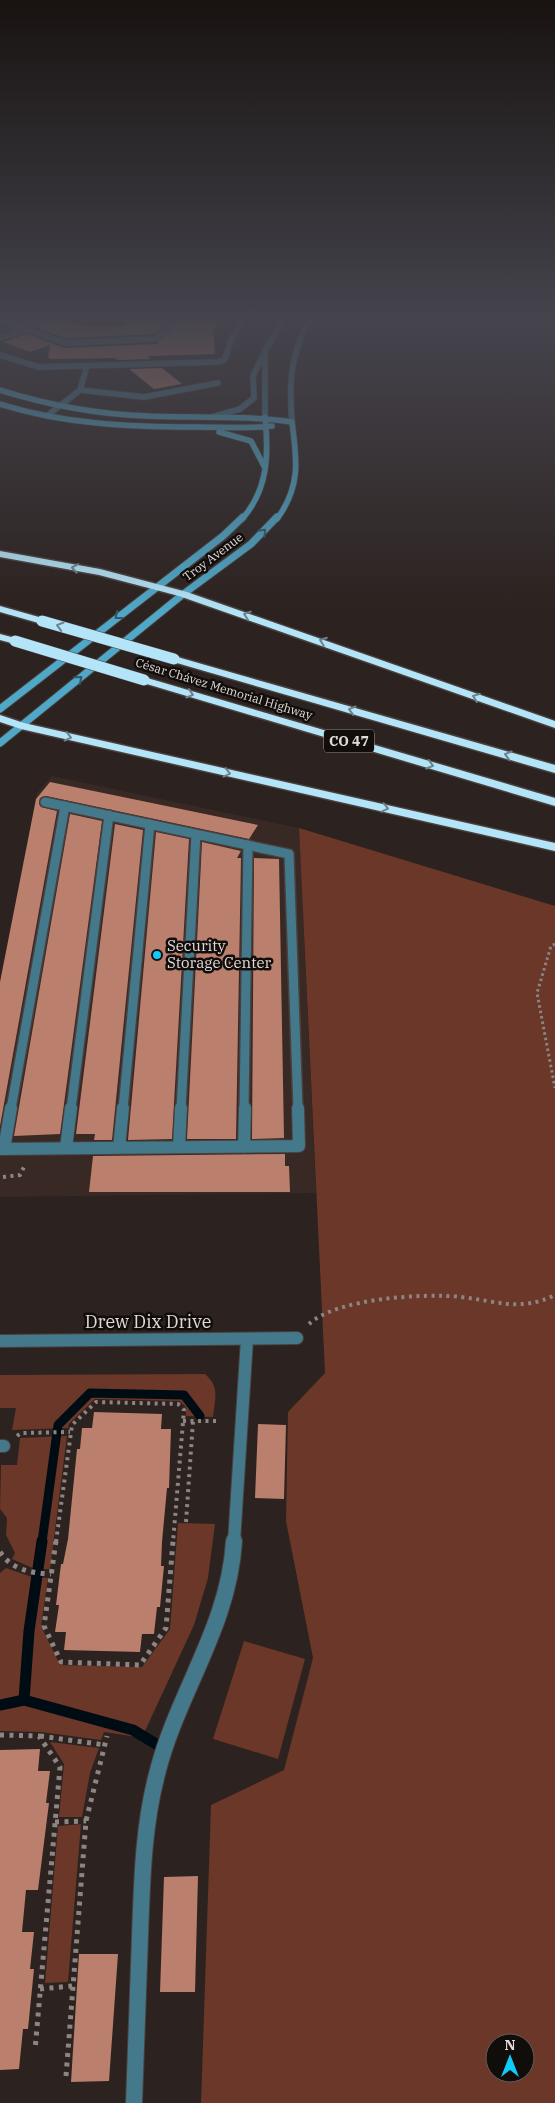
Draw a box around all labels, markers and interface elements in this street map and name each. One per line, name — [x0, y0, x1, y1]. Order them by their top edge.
street label: Troy Avenue — [180, 529, 246, 584]
one-way arrow — [257, 529, 266, 538]
one-way arrow — [71, 563, 80, 573]
one-way arrow — [115, 611, 124, 620]
one-way arrow — [243, 611, 252, 621]
one-way arrow — [55, 621, 64, 632]
one-way arrow — [320, 637, 328, 647]
street label: César Chávez Memorial Highway — [134, 654, 315, 723]
one-way arrow — [73, 676, 82, 685]
one-way arrow — [186, 688, 194, 698]
one-way arrow — [472, 692, 481, 702]
one-way arrow — [348, 706, 357, 716]
road number: CO 47 — [324, 729, 374, 752]
one-way arrow — [64, 731, 73, 742]
one-way arrow — [505, 751, 513, 761]
one-way arrow — [425, 759, 434, 769]
one-way arrow — [222, 767, 231, 778]
one-way arrow — [381, 802, 390, 813]
place label: Security Storage Center — [167, 936, 271, 972]
marker: Security Storage Center — [151, 949, 163, 961]
street label: Drew Dix Drive — [85, 1310, 211, 1333]
north arrow — [485, 2033, 535, 2083]
text: N — [504, 2036, 516, 2054]

